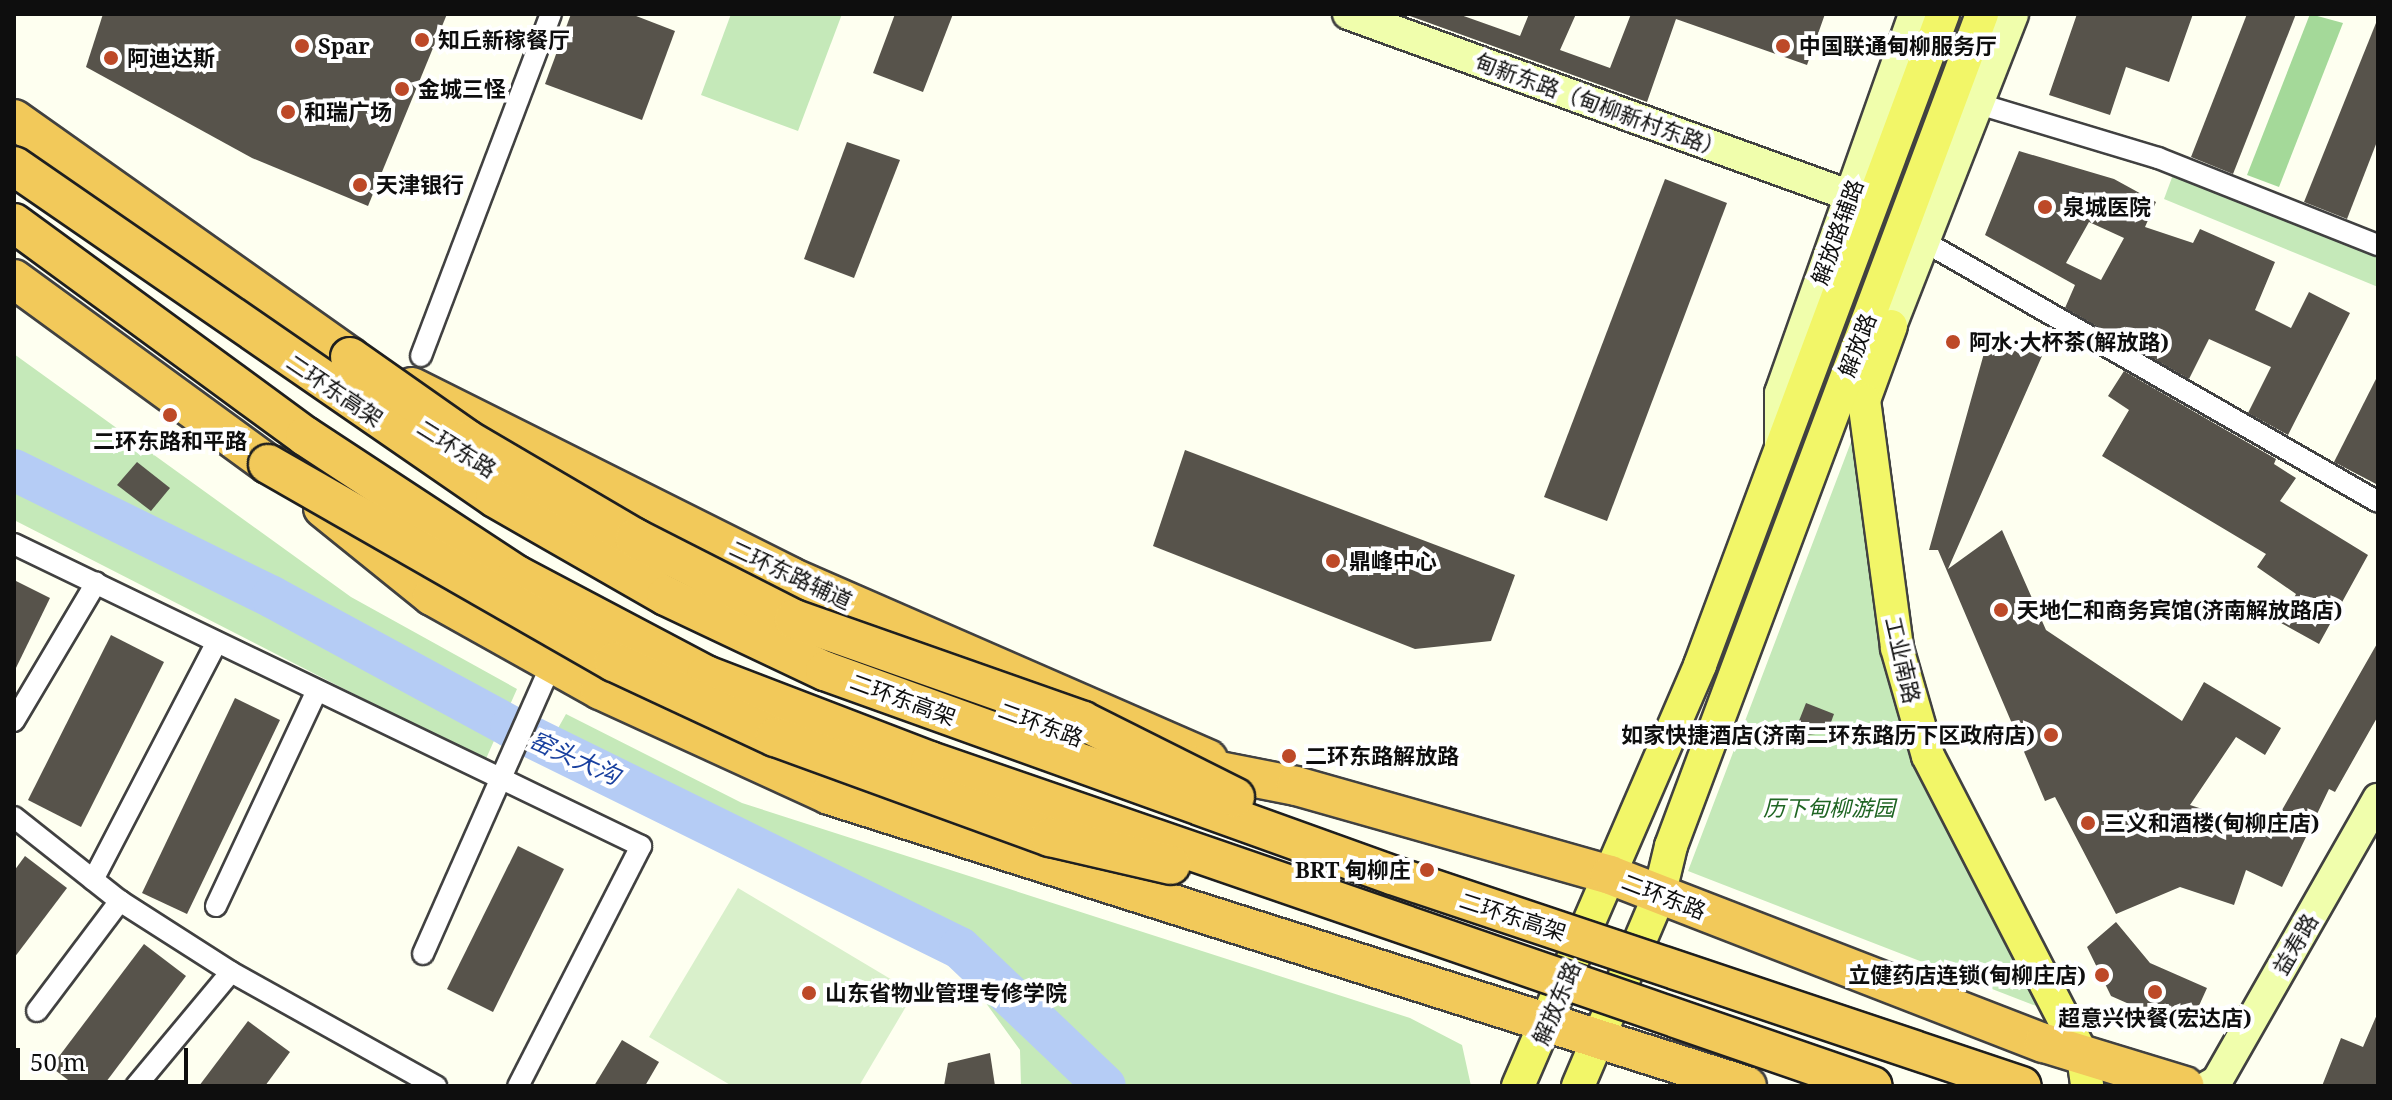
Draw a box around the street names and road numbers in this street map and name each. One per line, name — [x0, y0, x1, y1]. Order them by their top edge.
street label: 甸新东路（甸柳新村东路） — [1471, 47, 1729, 163]
street label: 解放路辅路 — [1806, 176, 1868, 288]
street label: 解放路 — [1833, 309, 1881, 381]
street label: 二环东高架 — [282, 348, 388, 432]
street label: 二环东路 — [413, 413, 501, 483]
street label: 二环东路辅道 — [726, 534, 856, 614]
street label: 工业南路 — [1880, 614, 1926, 706]
street label: 二环东高架 — [847, 668, 959, 730]
street label: 二环东路 — [995, 697, 1087, 751]
street label: 二环东路 — [1618, 868, 1710, 924]
street label: 二环东高架 — [1457, 886, 1569, 946]
street label: 益寿路 — [2267, 909, 2323, 979]
street label: 解放东路 — [1527, 957, 1585, 1049]

